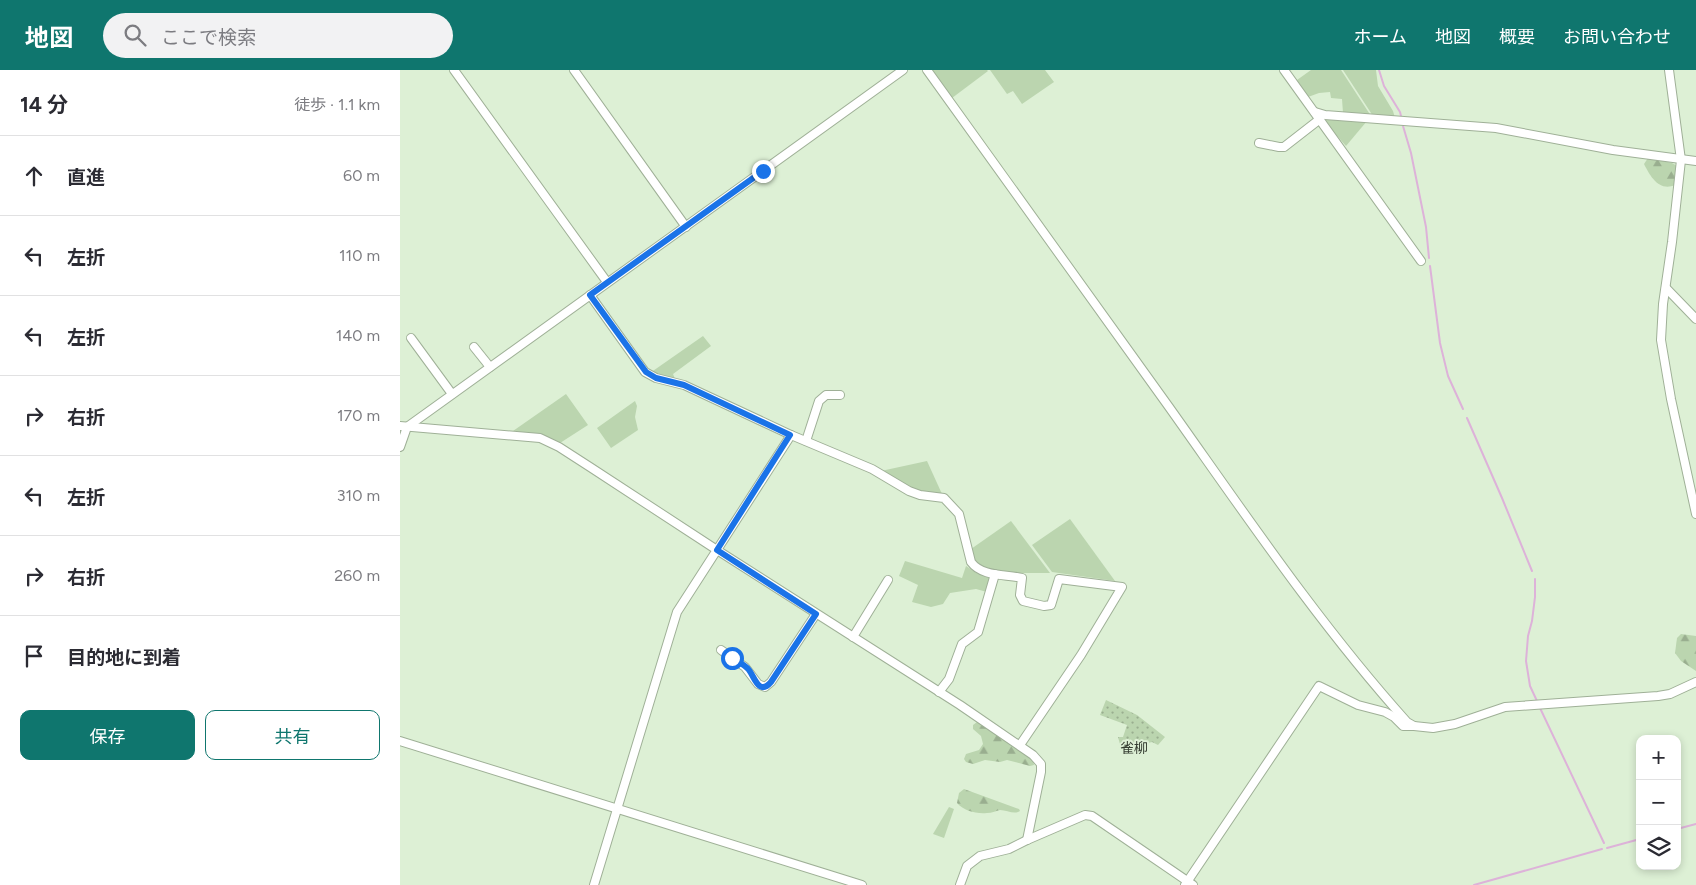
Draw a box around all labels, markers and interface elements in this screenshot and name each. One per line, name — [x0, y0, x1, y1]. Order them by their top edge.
search box — [103, 13, 453, 58]
icon: search — [121, 21, 149, 49]
text: 地図 — [25, 23, 73, 52]
text: ここで検索 — [161, 26, 256, 49]
text: ホーム — [1354, 26, 1407, 48]
text: 地図 — [1435, 26, 1471, 48]
text: 概要 — [1499, 26, 1535, 48]
text: お問い合わせ — [1563, 26, 1671, 48]
text: 14 分 — [20, 92, 68, 117]
text: 徒歩 · 1.1 km — [294, 95, 380, 114]
route end — [752, 160, 775, 183]
icon: ahead — [20, 162, 48, 190]
text: 直進 — [67, 166, 105, 189]
text: 60 m — [343, 166, 380, 185]
icon: left — [20, 242, 48, 270]
text: 左折 — [67, 246, 105, 269]
text: 110 m — [339, 246, 380, 265]
icon: left — [20, 322, 48, 350]
text: 左折 — [67, 326, 105, 349]
text: 140 m — [336, 326, 380, 345]
icon: right — [20, 402, 48, 430]
text: 右折 — [67, 406, 105, 429]
text: 170 m — [337, 406, 380, 425]
icon: left — [20, 482, 48, 510]
text: 左折 — [67, 486, 105, 509]
text: 310 m — [337, 486, 380, 505]
icon: right — [20, 562, 48, 590]
text: 右折 — [67, 566, 105, 589]
text: 260 m — [334, 566, 380, 585]
icon: arrive — [20, 642, 48, 670]
text: 目的地に到着 — [67, 646, 181, 669]
route start — [721, 647, 744, 670]
button: 保存 — [20, 710, 195, 760]
button: 共有 — [205, 710, 380, 760]
map controls — [1636, 735, 1681, 870]
button: + — [1636, 735, 1681, 780]
district label: 雀柳 — [1120, 740, 1148, 757]
button: − — [1636, 780, 1681, 825]
button: layers — [1636, 825, 1681, 870]

